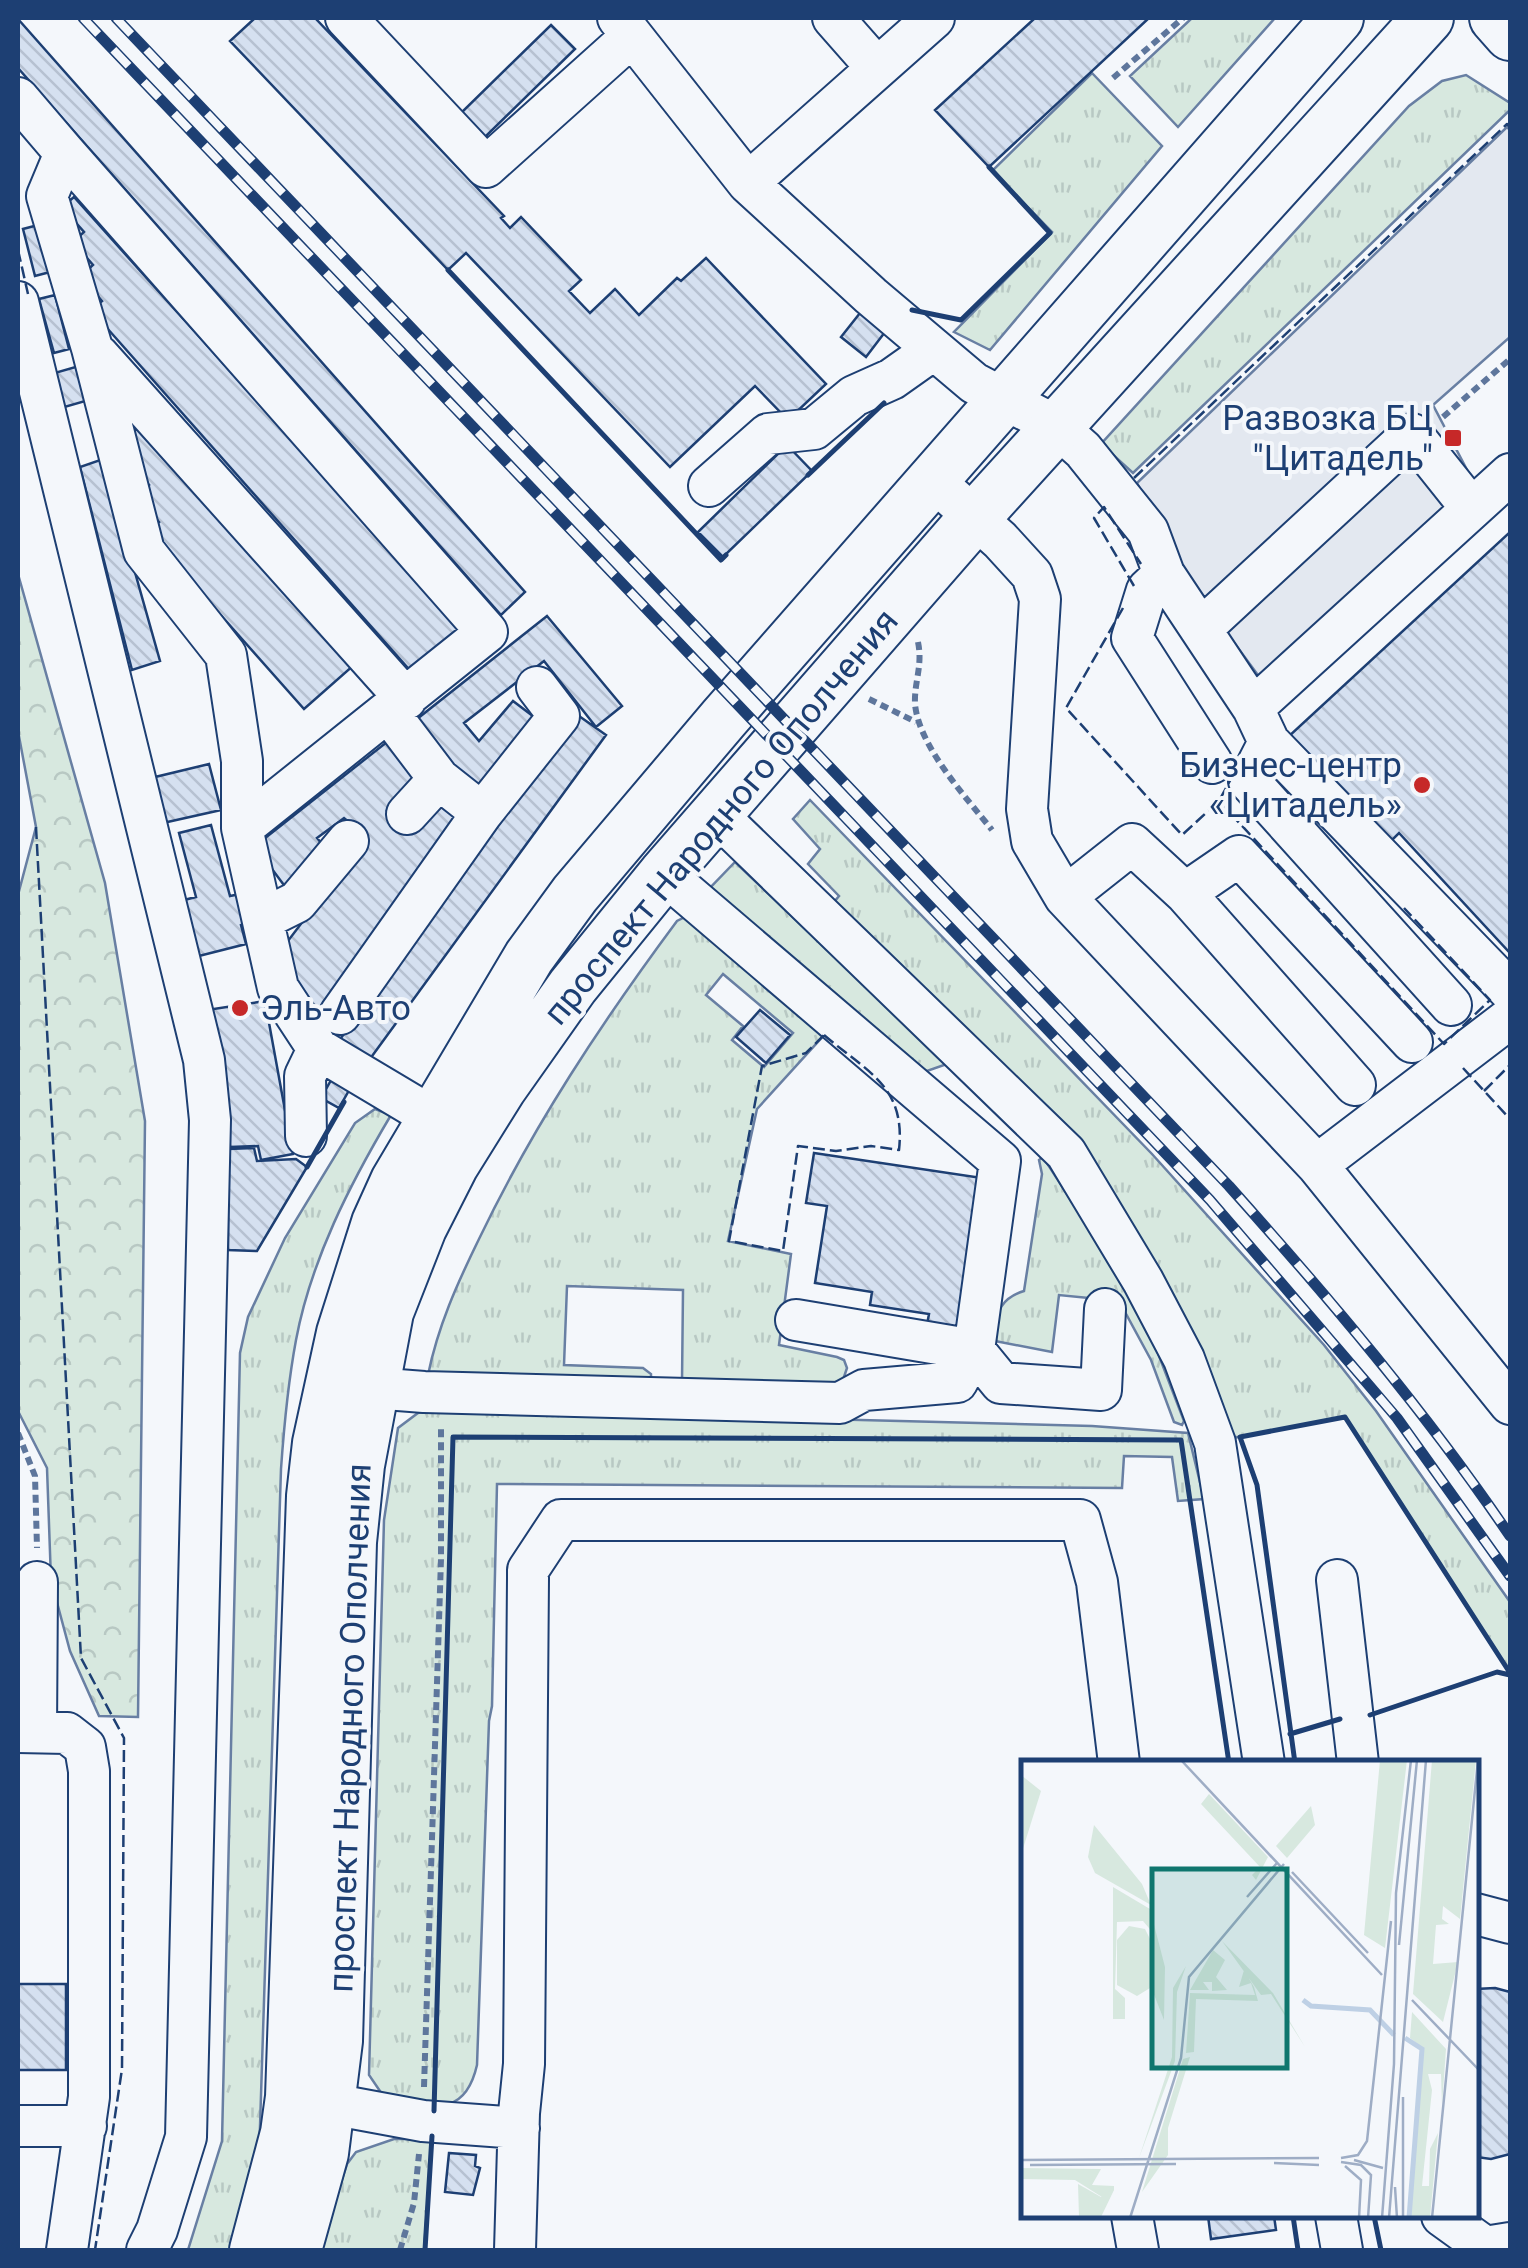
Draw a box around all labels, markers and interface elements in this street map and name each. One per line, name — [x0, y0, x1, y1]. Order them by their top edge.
place label: Развозка БЦ "Цитадель" — [1222, 398, 1433, 479]
marker: Развозка БЦ "Цитадель" — [1442, 427, 1464, 449]
street label: проспект Народного Ополчения — [535, 601, 907, 1033]
place label: Бизнес-центр «Цитадель» — [1179, 745, 1402, 826]
marker: Бизнес-центр «Цитадель» — [1411, 774, 1433, 796]
place label: Эль-Авто — [260, 988, 411, 1029]
marker: Эль-Авто — [229, 997, 251, 1019]
street label: проспект Народного Ополчения — [320, 1463, 380, 1993]
inset map — [1021, 1760, 1478, 2218]

